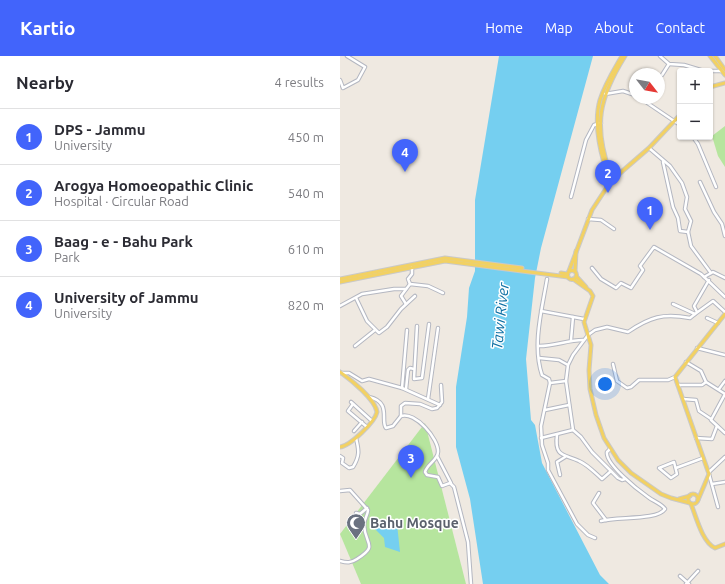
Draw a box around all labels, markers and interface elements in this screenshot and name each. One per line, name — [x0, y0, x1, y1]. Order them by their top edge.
text: Kartio — [20, 17, 76, 39]
text: Home — [485, 20, 523, 36]
text: Map — [545, 20, 573, 36]
text: About — [595, 20, 634, 36]
text: Contact — [656, 20, 705, 36]
north arrow — [629, 68, 665, 104]
map controls — [677, 68, 713, 140]
button: + — [677, 68, 713, 104]
text: Nearby — [16, 73, 74, 92]
text: 4 results — [274, 75, 324, 89]
button: − — [677, 104, 713, 140]
text: DPS - Jammu — [54, 121, 146, 138]
text: 1 — [25, 130, 33, 144]
text: 450 m — [288, 130, 324, 144]
text: University — [54, 138, 112, 152]
pin: 4 — [392, 139, 418, 172]
pin: 2 — [595, 160, 621, 193]
text: Arogya Homoeopathic Clinic — [54, 177, 253, 194]
text: 2 — [25, 186, 33, 200]
text: 540 m — [288, 186, 324, 200]
text: Hospital · Circular Road — [54, 194, 189, 208]
pin: 1 — [637, 197, 663, 230]
text: Baag - e - Bahu Park — [54, 233, 193, 250]
text: 3 — [25, 242, 33, 256]
text: 610 m — [288, 242, 324, 256]
text: Park — [54, 250, 80, 264]
water label: Tawi River — [488, 280, 512, 350]
text: University of Jammu — [54, 289, 199, 306]
text: 4 — [25, 298, 33, 312]
text: 820 m — [288, 298, 324, 312]
text: University — [54, 306, 112, 320]
your location — [595, 374, 615, 394]
pin: 3 — [398, 445, 424, 478]
mosque icon: Bahu Mosque — [345, 512, 367, 540]
place label: Bahu Mosque — [370, 515, 459, 531]

